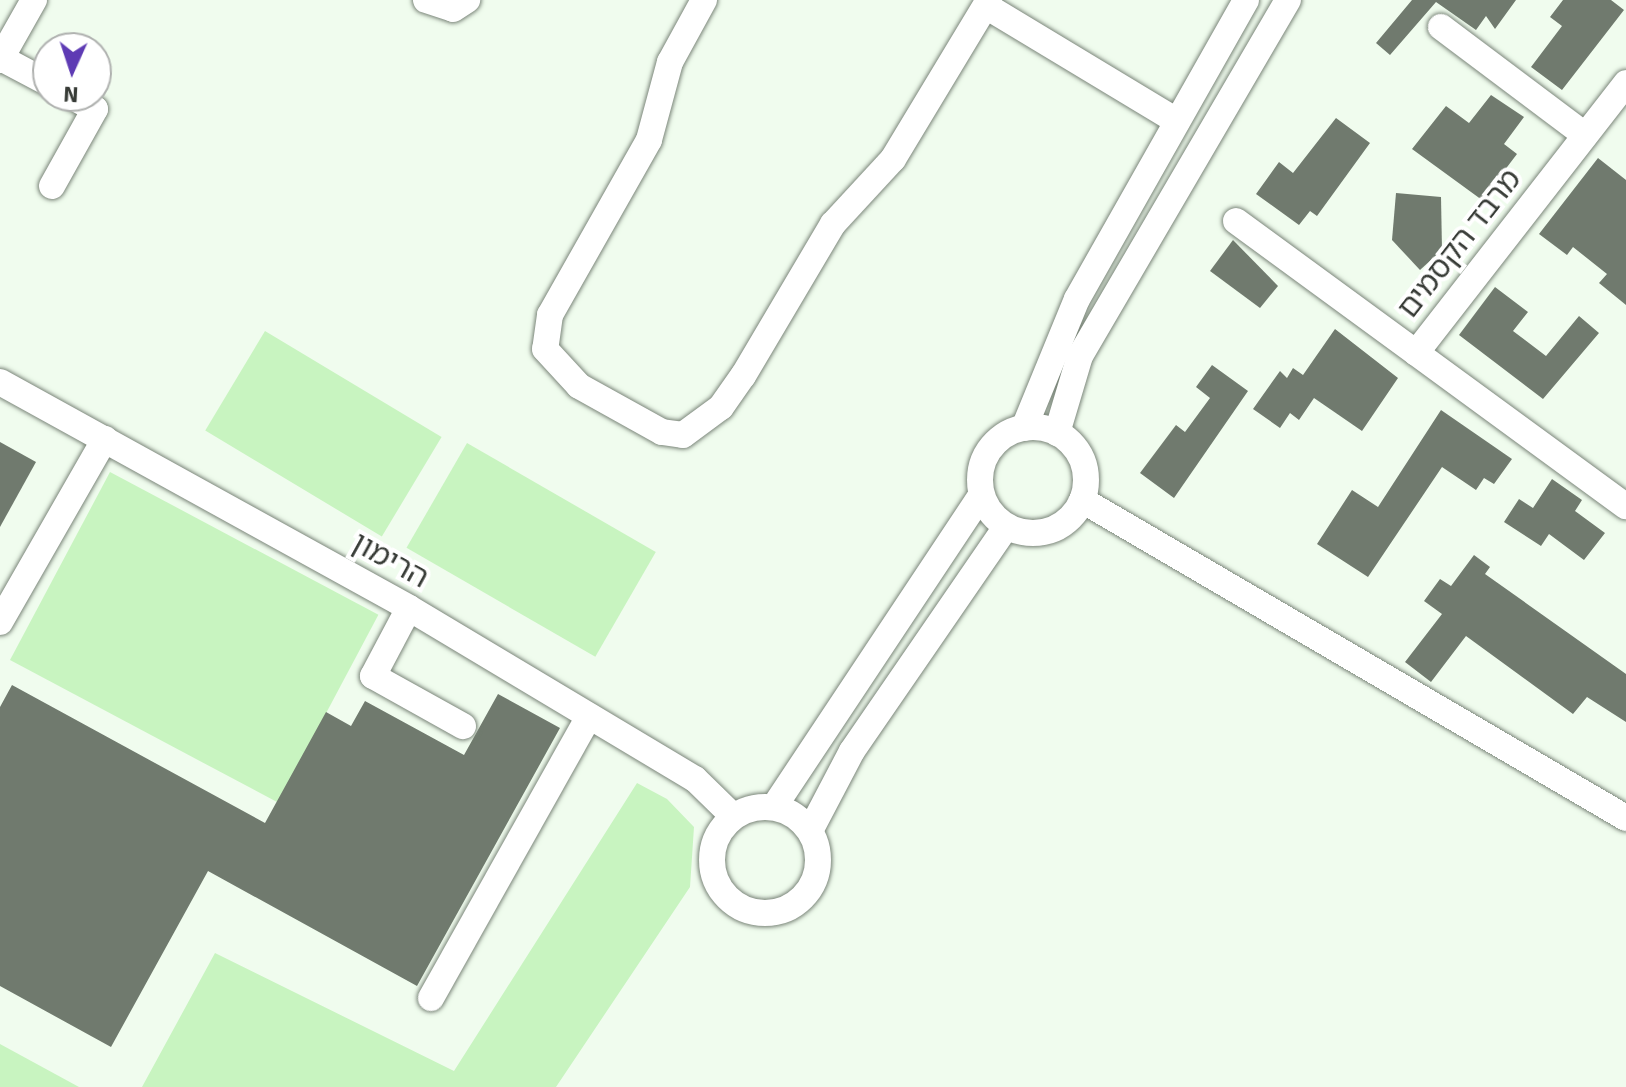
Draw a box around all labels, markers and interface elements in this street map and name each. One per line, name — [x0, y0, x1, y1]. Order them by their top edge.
north arrow — [32, 32, 112, 112]
text: N — [62, 81, 79, 108]
street label: מרבד הקסמים — [1391, 162, 1529, 326]
street label: הרימון — [345, 525, 435, 597]

